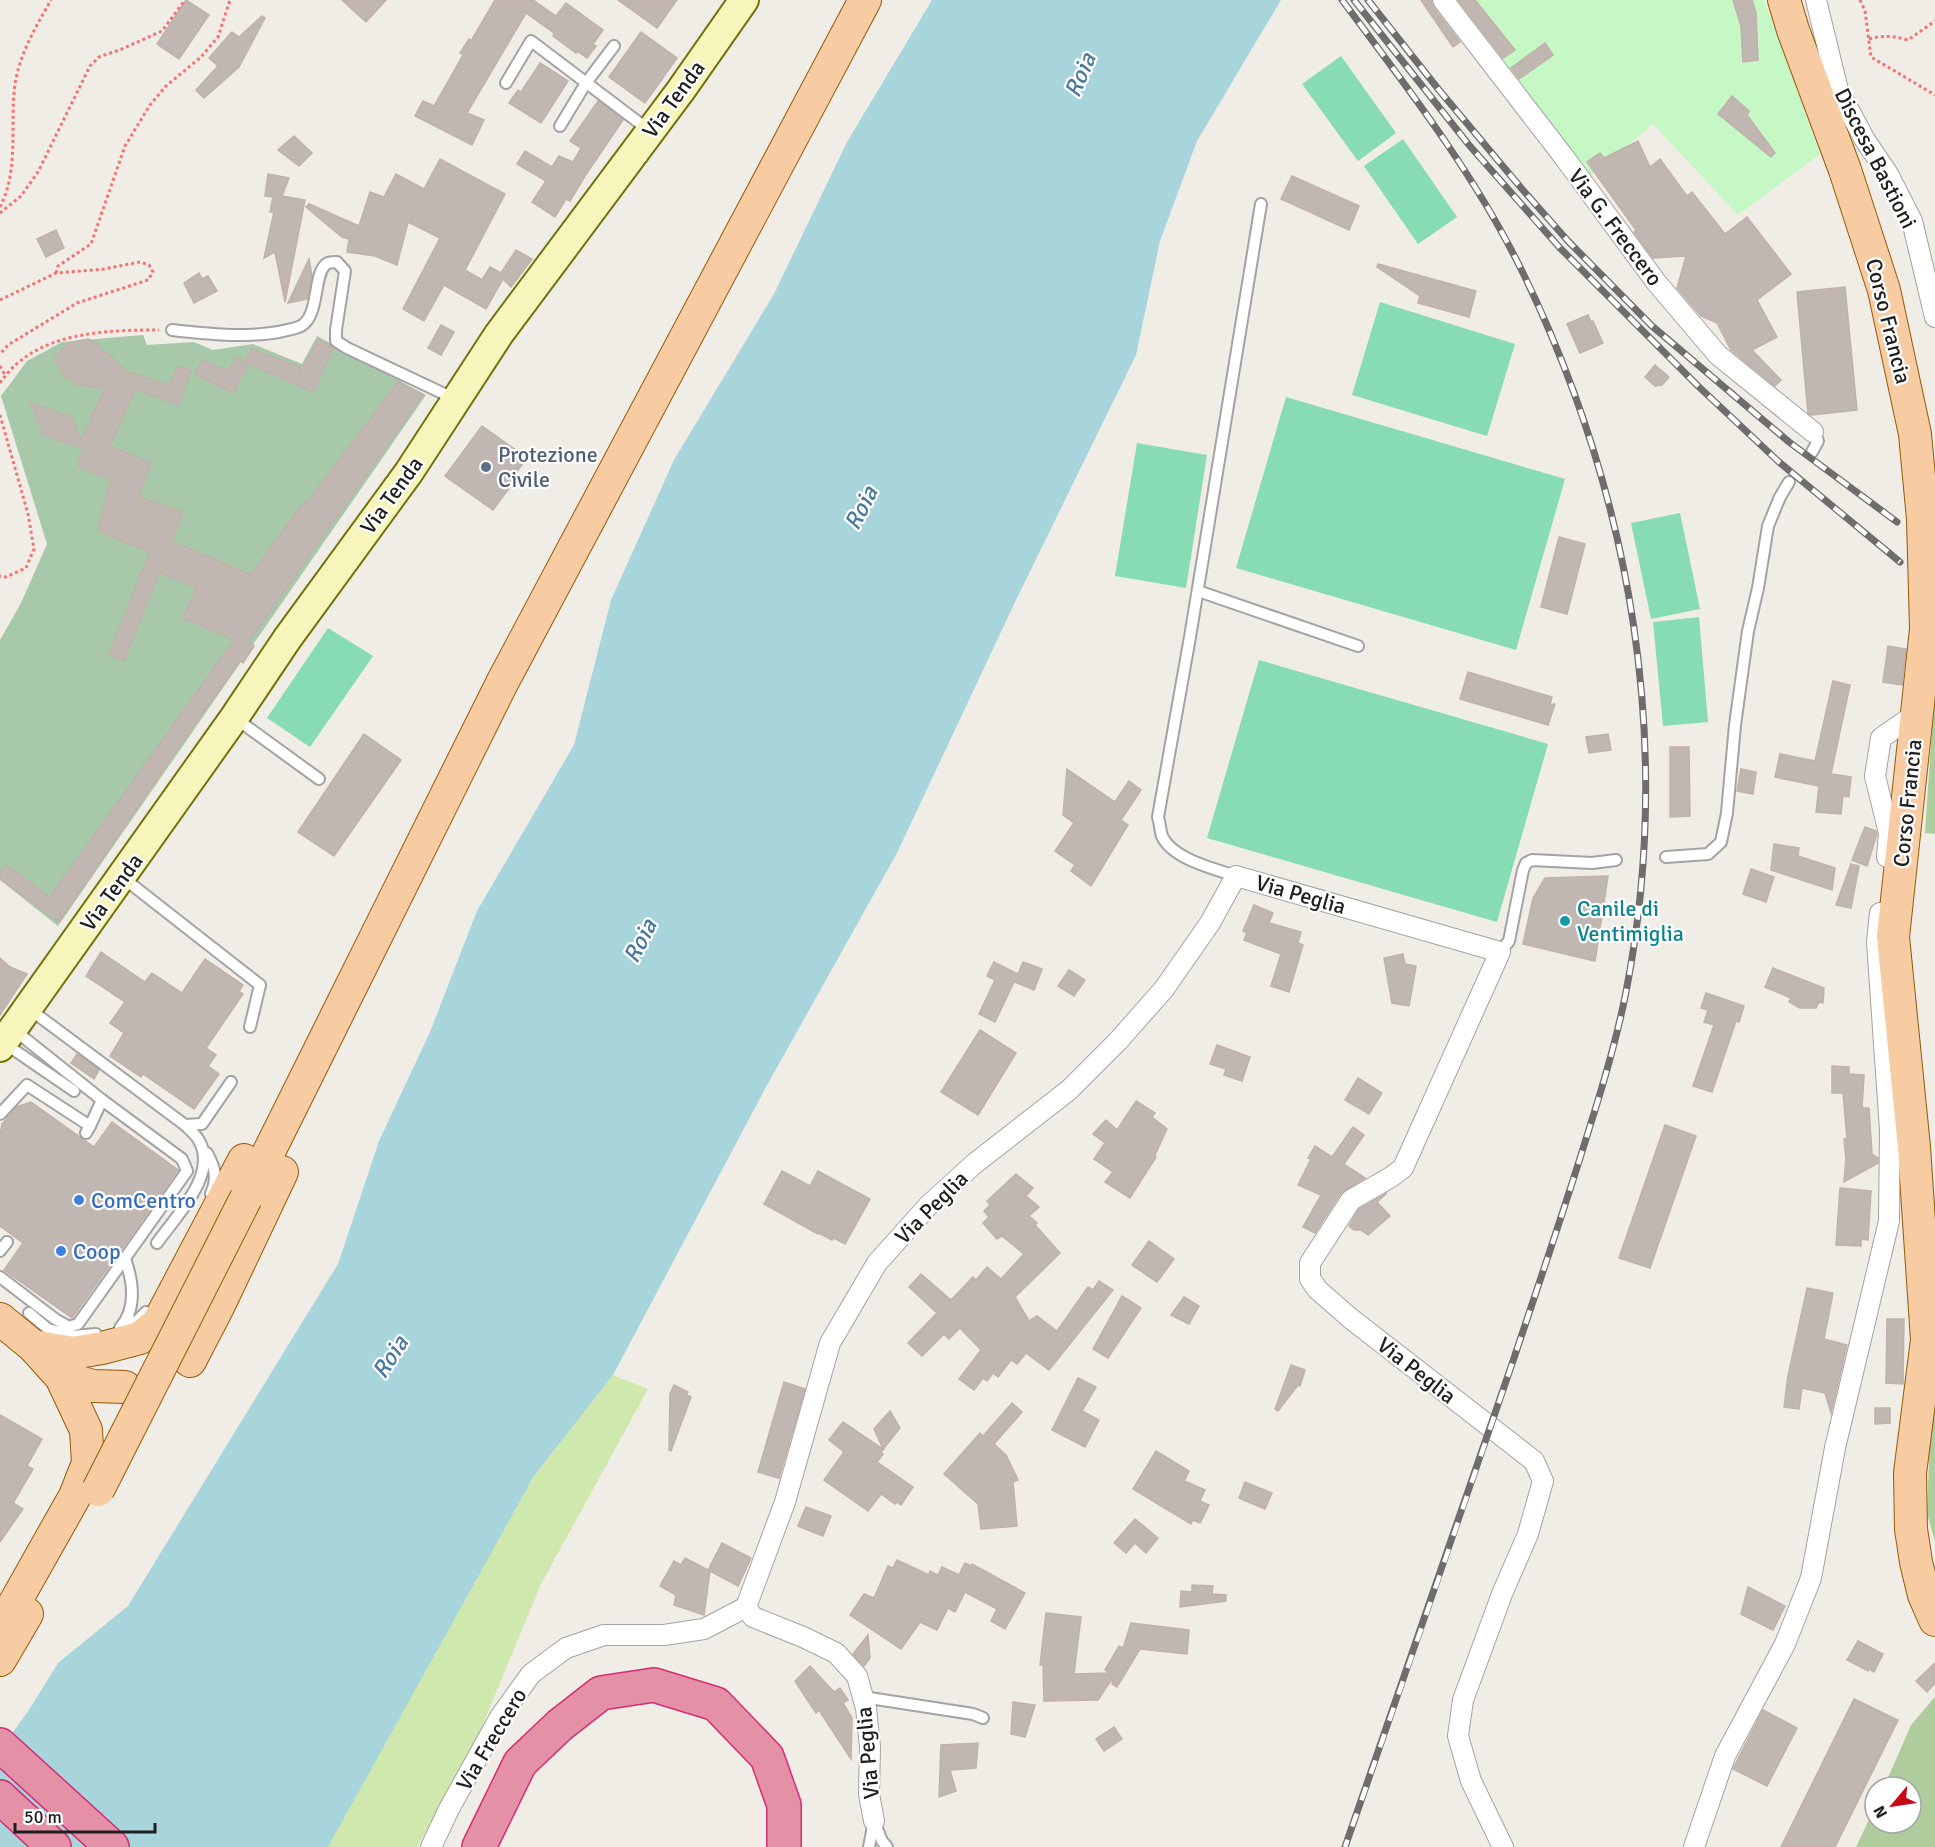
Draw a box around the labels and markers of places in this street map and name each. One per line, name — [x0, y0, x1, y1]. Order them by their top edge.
place label: Protezione Civile — [498, 441, 598, 493]
marker: Protezione Civile — [479, 460, 493, 474]
place label: Canile di Ventimiglia — [1577, 895, 1684, 947]
marker: Canile di Ventimiglia — [1558, 914, 1572, 928]
place label: ComCentro — [91, 1187, 196, 1214]
marker: ComCentro — [72, 1193, 86, 1207]
place label: Coop — [73, 1238, 121, 1265]
marker: Coop — [54, 1244, 68, 1258]

